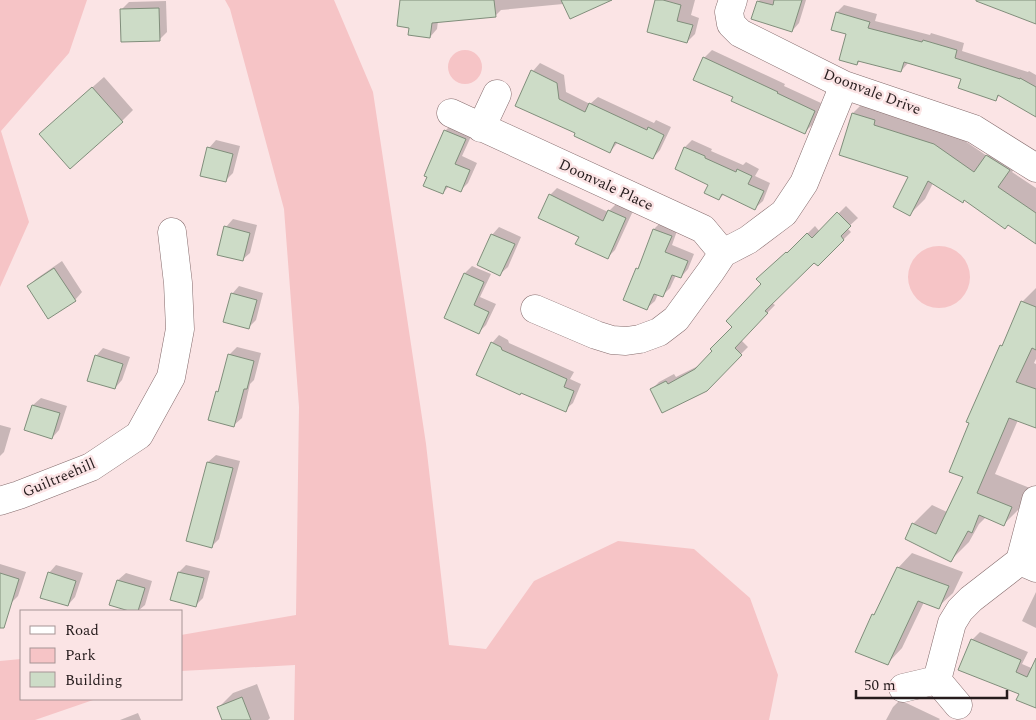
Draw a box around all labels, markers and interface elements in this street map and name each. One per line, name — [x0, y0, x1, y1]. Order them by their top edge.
street label: Doonvale Drive — [820, 63, 924, 121]
street label: Doonvale Place — [555, 153, 657, 217]
street label: Guiltreehill — [19, 452, 99, 504]
legend — [20, 610, 182, 700]
text: Road — [65, 619, 99, 642]
text: Park — [65, 644, 96, 667]
scale bar — [856, 668, 1007, 700]
text: Building — [65, 669, 122, 692]
text: 50 m — [864, 674, 896, 697]

